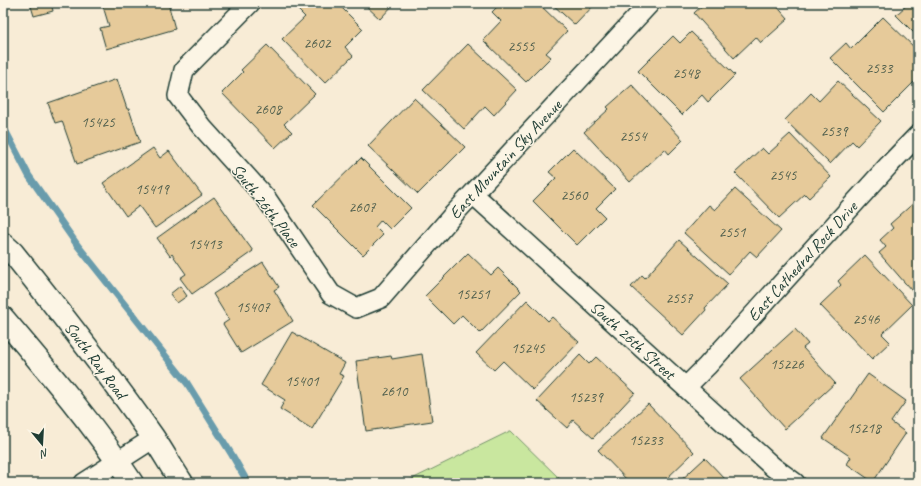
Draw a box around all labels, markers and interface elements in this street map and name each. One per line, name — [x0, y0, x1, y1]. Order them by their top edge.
house number: 2602 — [303, 34, 332, 53]
house number: 2555 — [507, 37, 536, 56]
house number: 2533 — [865, 59, 894, 78]
house number: 2548 — [672, 64, 701, 83]
street label: East Mountain Sky Avenue — [445, 94, 567, 223]
house number: 2608 — [254, 100, 283, 119]
house number: 15425 — [81, 113, 116, 132]
house number: 2539 — [820, 122, 849, 141]
house number: 2554 — [619, 127, 648, 146]
street label: South 26th Place — [226, 159, 306, 252]
house number: 2545 — [769, 166, 798, 185]
house number: 15419 — [135, 180, 170, 199]
house number: 2560 — [560, 186, 589, 205]
street label: East Cathedral Rock Drive — [743, 196, 863, 326]
house number: 2607 — [348, 198, 377, 217]
house number: 2551 — [718, 223, 747, 242]
house number: 15413 — [188, 235, 223, 254]
house number: 15251 — [456, 285, 491, 304]
house number: 2557 — [665, 289, 694, 308]
street label: South 26th Street — [586, 297, 681, 386]
house number: 15407 — [236, 298, 271, 317]
house number: 2546 — [852, 310, 881, 329]
street label: South Ray Road — [60, 318, 133, 405]
house number: 15245 — [511, 339, 546, 358]
house number: 15226 — [770, 355, 805, 374]
house number: 15401 — [285, 372, 320, 391]
house number: 2610 — [380, 382, 409, 401]
house number: 15239 — [569, 388, 604, 407]
house number: 15218 — [847, 419, 882, 438]
north arrow — [22, 424, 62, 464]
house number: 15233 — [629, 431, 664, 450]
text: N — [38, 446, 50, 462]

